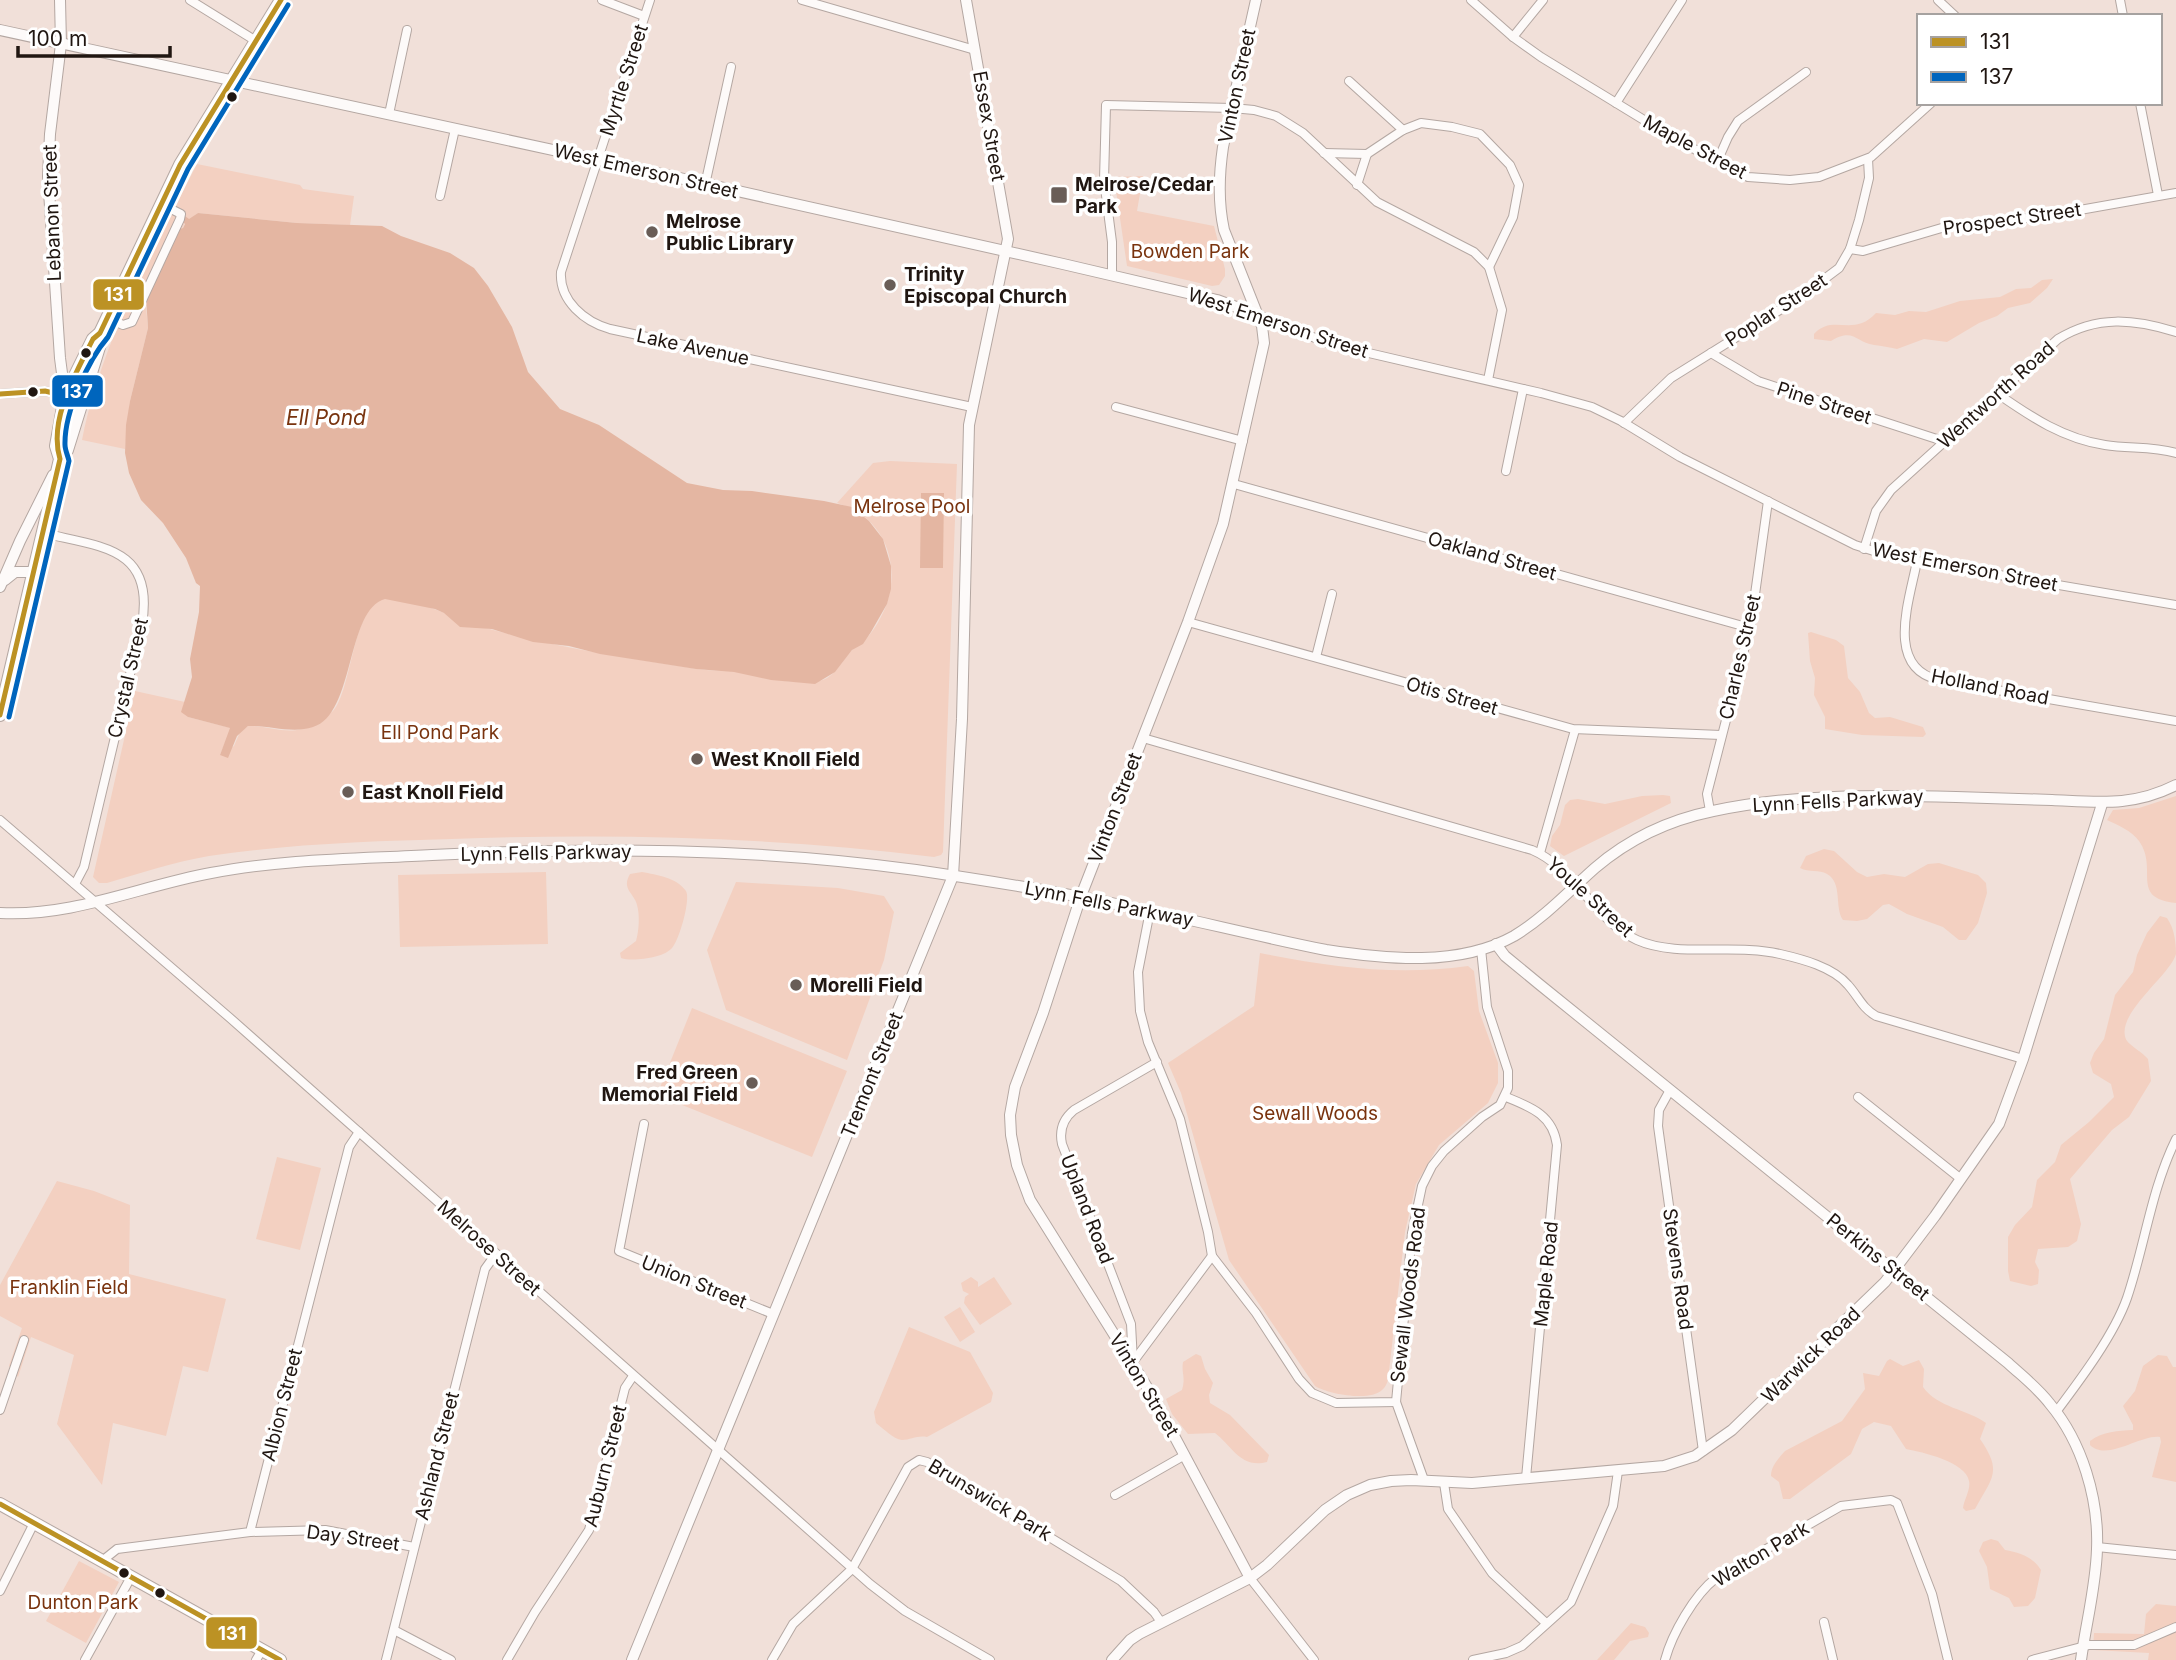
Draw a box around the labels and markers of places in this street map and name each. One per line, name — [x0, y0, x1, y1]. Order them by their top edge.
unlabelled marker — [225, 90, 239, 104]
place label: Melrose/Cedar Park — [1075, 173, 1214, 218]
marker: Melrose/Cedar Park — [1049, 185, 1069, 205]
place label: Melrose Public Library — [666, 210, 795, 255]
marker: Melrose Public Library — [644, 224, 660, 240]
place label: Trinity Episcopal Church — [904, 263, 1067, 308]
marker: Trinity Episcopal Church — [882, 277, 898, 293]
unlabelled marker — [79, 346, 93, 360]
unlabelled marker — [26, 385, 40, 399]
place label: West Knoll Field — [711, 748, 860, 771]
marker: West Knoll Field — [689, 751, 705, 767]
place label: East Knoll Field — [362, 781, 503, 804]
marker: East Knoll Field — [340, 784, 356, 800]
place label: Morelli Field — [810, 974, 923, 997]
marker: Morelli Field — [788, 977, 804, 993]
place label: Fred Green Memorial Field — [602, 1061, 738, 1106]
marker: Fred Green Memorial Field — [744, 1075, 760, 1091]
unlabelled marker — [117, 1566, 131, 1580]
unlabelled marker — [153, 1586, 167, 1600]

